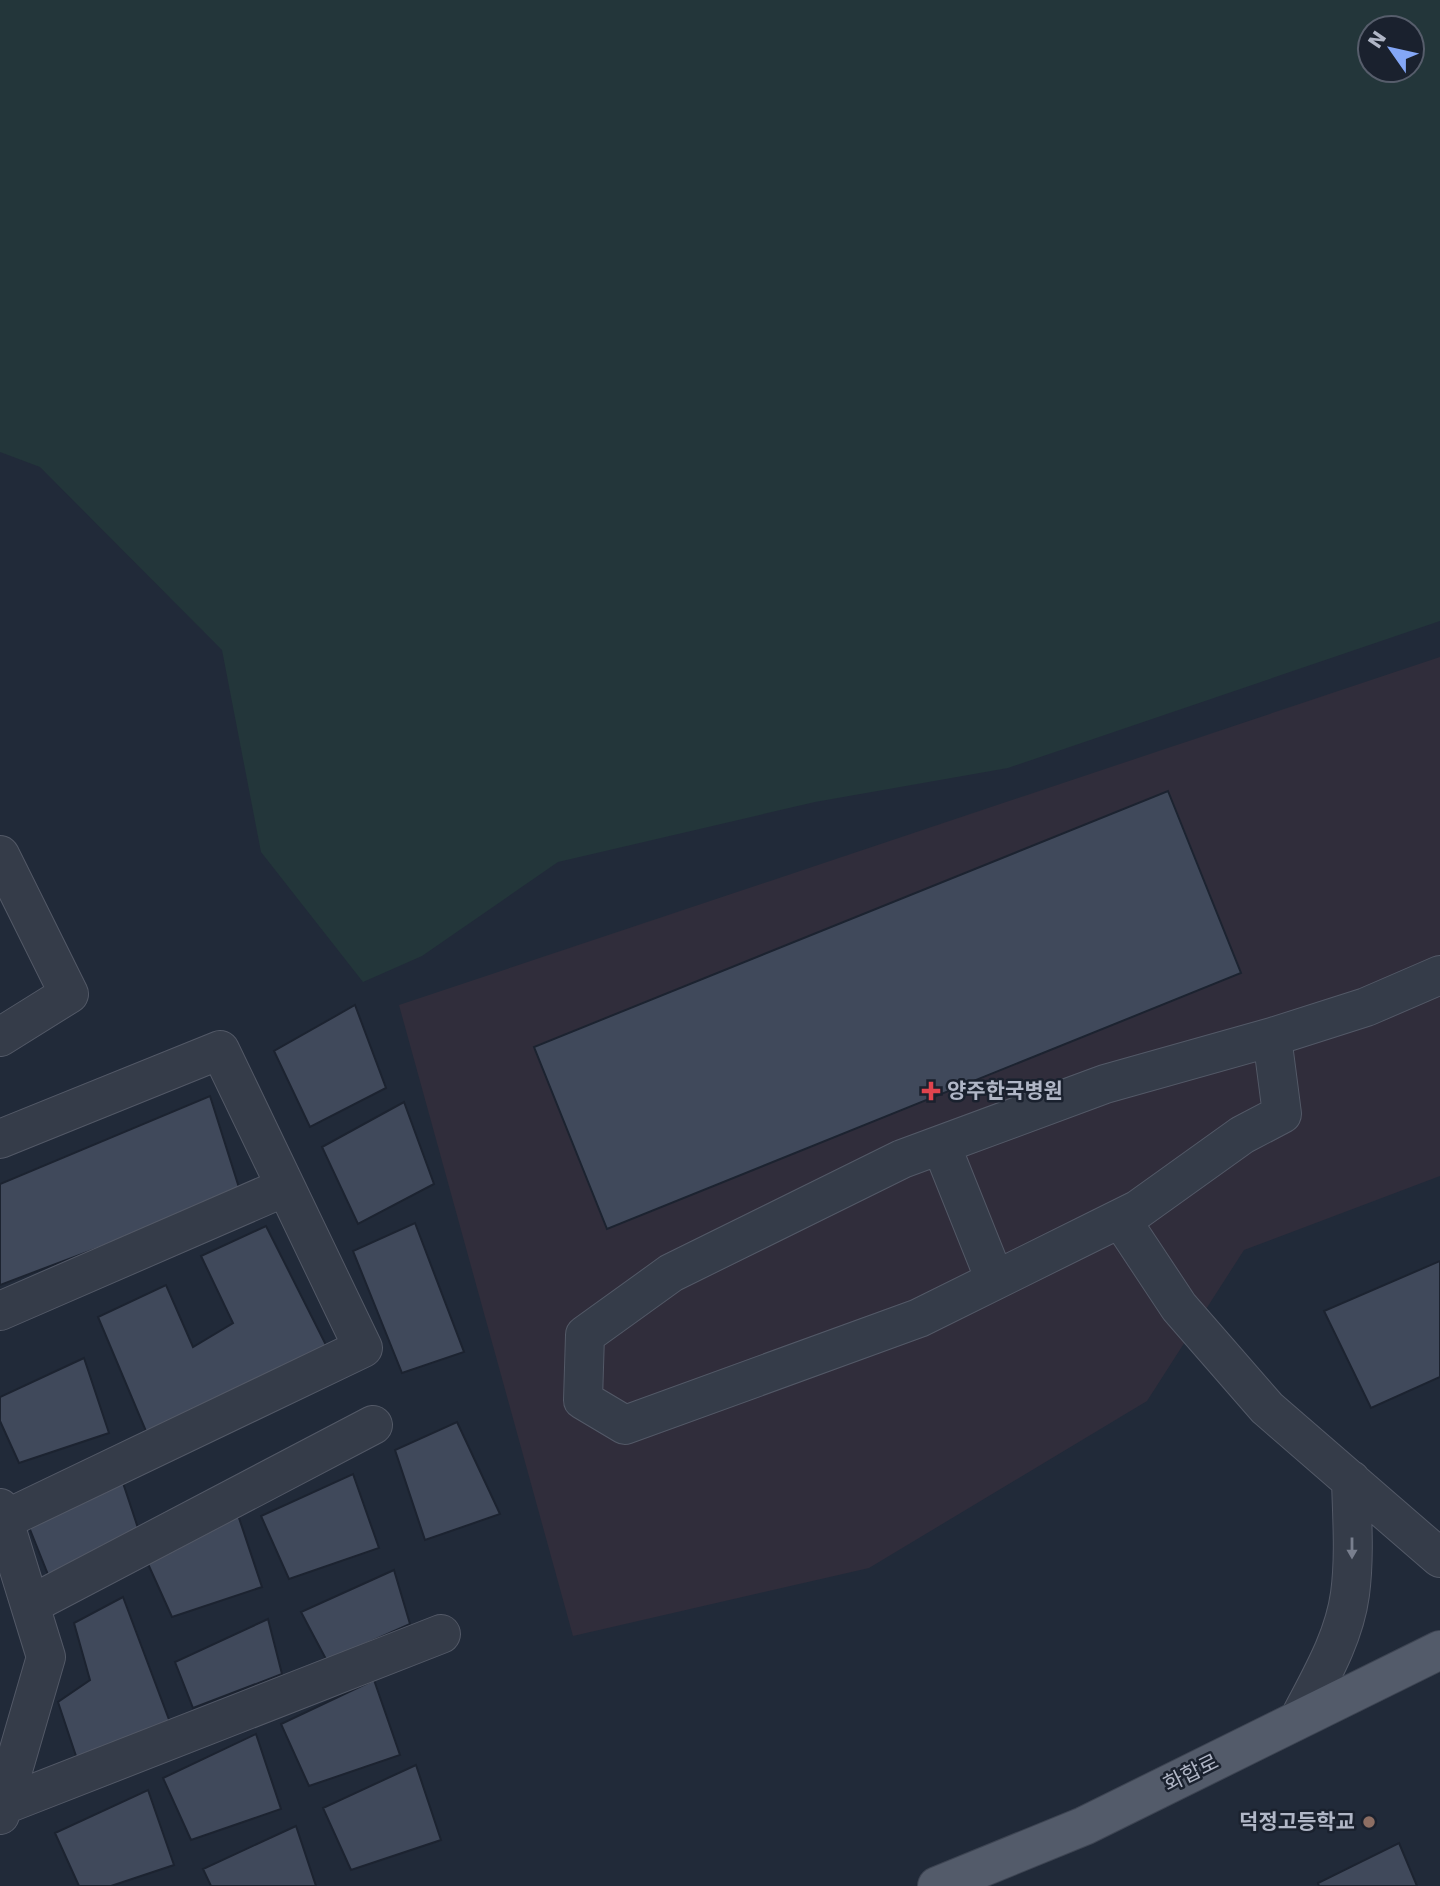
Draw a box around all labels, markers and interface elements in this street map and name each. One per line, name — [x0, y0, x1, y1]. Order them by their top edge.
north arrow — [1356, 14, 1426, 84]
text: N — [1363, 27, 1390, 52]
place label: 양주한국병원 — [947, 1079, 1063, 1103]
marker: 양주한국병원 — [921, 1081, 941, 1101]
one-way arrow — [1347, 1538, 1358, 1560]
street label: 화합로 — [1160, 1750, 1222, 1796]
place label: 덕정고등학교 — [1239, 1810, 1355, 1834]
marker: 덕정고등학교 — [1361, 1814, 1377, 1830]

